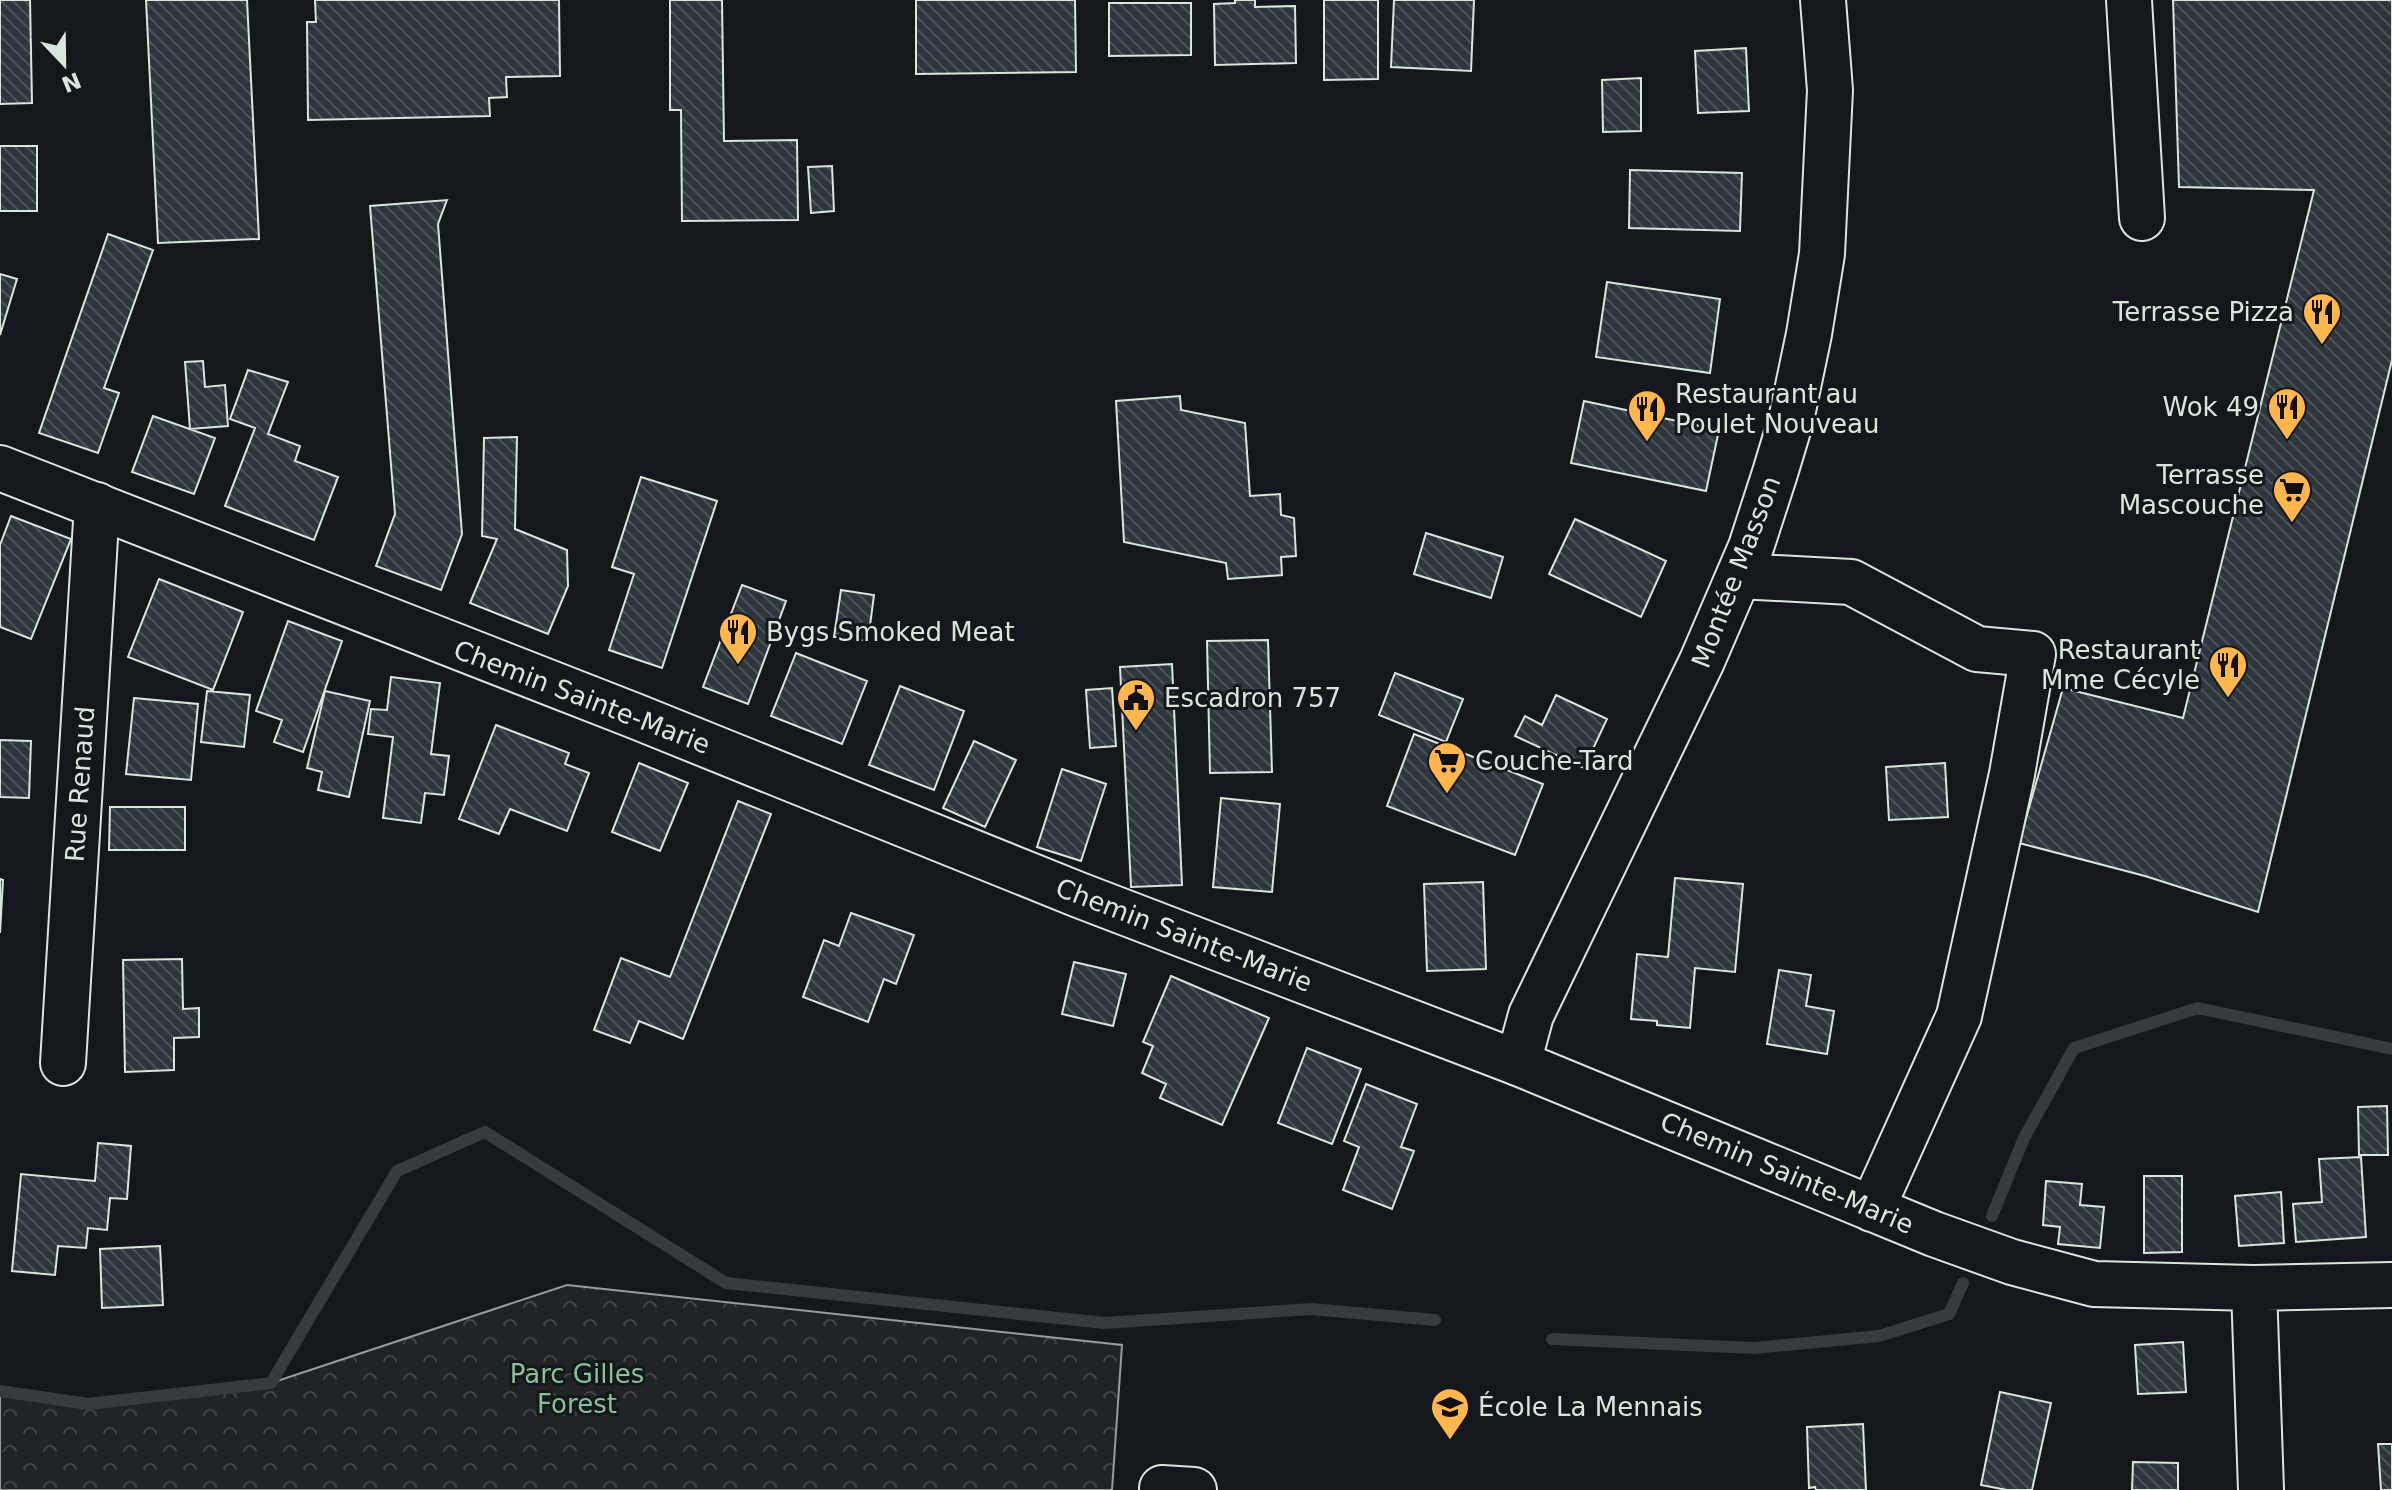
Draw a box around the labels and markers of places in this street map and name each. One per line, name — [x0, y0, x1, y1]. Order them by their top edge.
restaurant icon: Terrasse Pizza — [2301, 291, 2343, 346]
place label: Terrasse Pizza — [2112, 297, 2294, 327]
place label: Restaurant au Poulet Nouveau — [1675, 379, 1879, 439]
restaurant icon: Wok 49 — [2266, 386, 2308, 441]
restaurant icon: Restaurant au Poulet Nouveau — [1626, 388, 1668, 443]
place label: Wok 49 — [2163, 392, 2259, 422]
place label: Terrasse Mascouche — [2119, 460, 2264, 520]
supermarket icon: Terrasse Mascouche — [2271, 469, 2313, 524]
restaurant icon: Bygs Smoked Meat — [717, 611, 759, 666]
place label: Bygs Smoked Meat — [766, 617, 1015, 647]
place label: Restaurant Mme Cécyle — [2041, 635, 2200, 695]
restaurant icon: Restaurant Mme Cécyle — [2207, 644, 2249, 699]
public building icon: Escadron 757 — [1115, 677, 1157, 732]
place label: Escadron 757 — [1164, 683, 1341, 713]
supermarket icon: Couche-Tard — [1426, 740, 1468, 795]
place label: Couche-Tard — [1475, 746, 1634, 776]
school or university icon: École La Mennais — [1429, 1386, 1471, 1441]
place label: École La Mennais — [1478, 1391, 1703, 1422]

